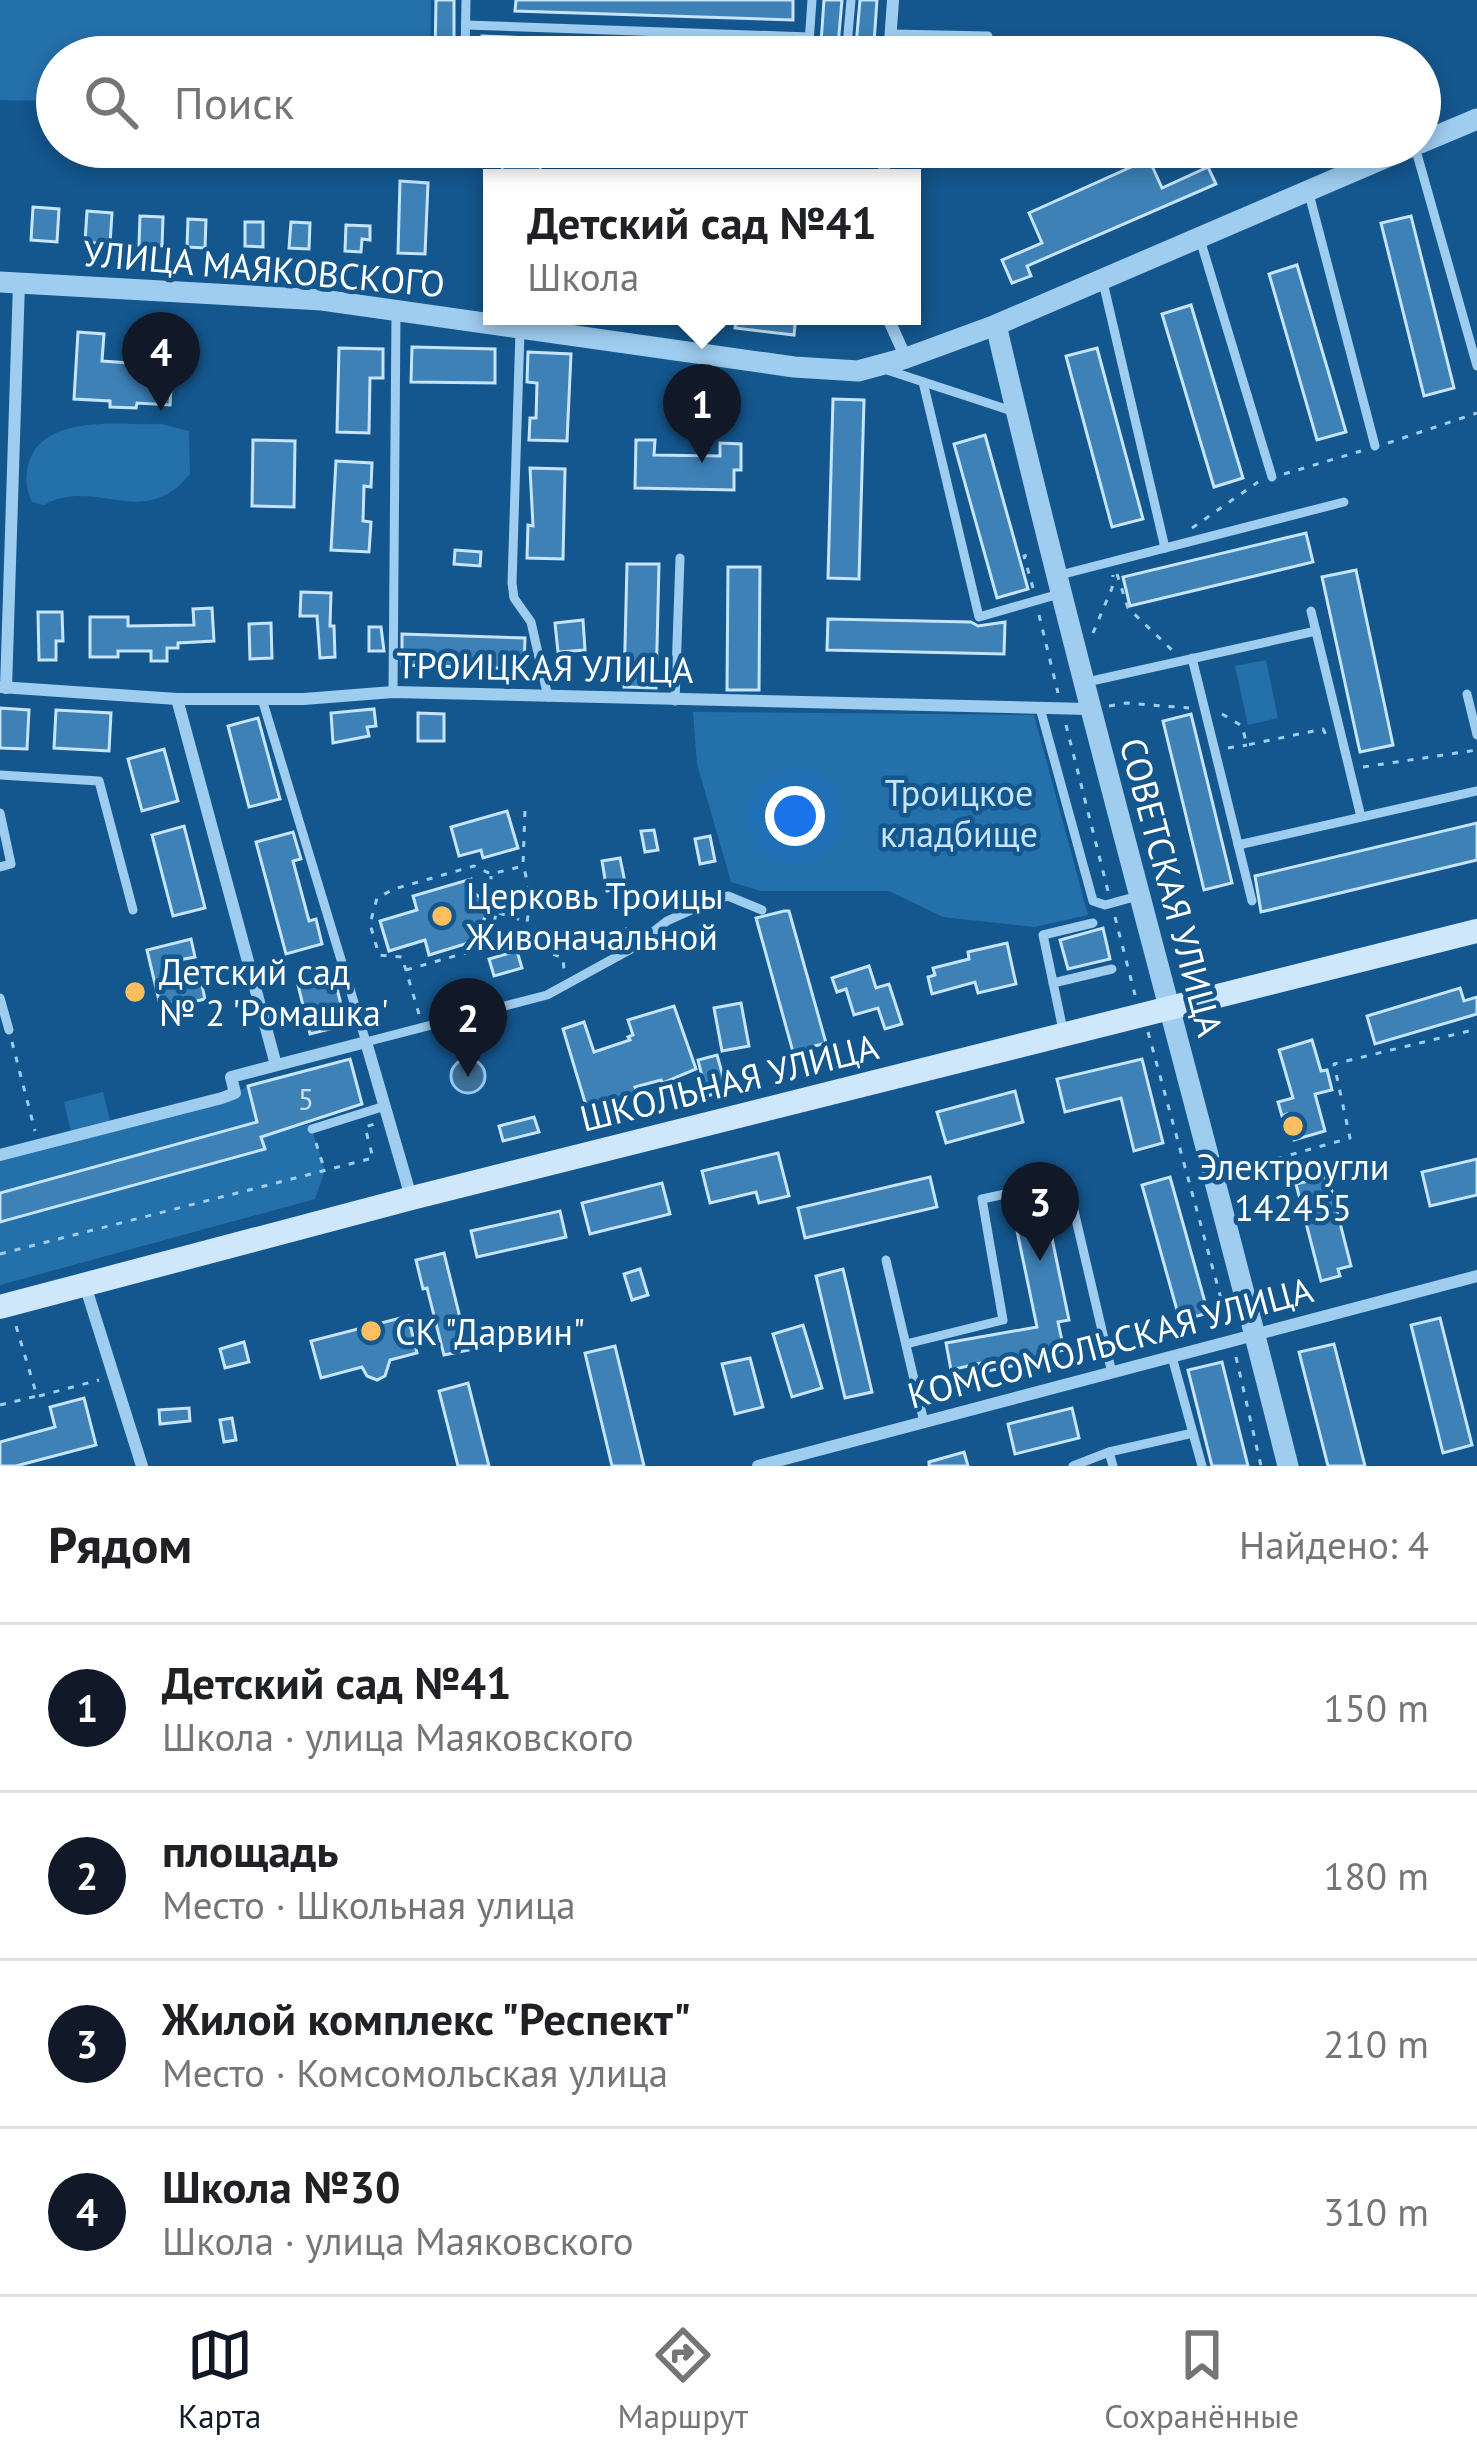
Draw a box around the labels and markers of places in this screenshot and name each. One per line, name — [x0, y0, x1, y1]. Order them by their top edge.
pin: 4 — [122, 312, 200, 411]
pin: 1 — [663, 364, 741, 463]
place label: Церковь Троицы Живоначальной — [465, 872, 724, 960]
marker: Церковь Троицы Живоначальной — [429, 903, 455, 929]
place label: Детский сад № 2 'Ромашка' — [159, 948, 389, 1036]
pin: 2 — [429, 978, 507, 1077]
marker: Детский сад № 2 'Ромашка' — [122, 979, 148, 1005]
marker: Электроугли 142455 — [1280, 1113, 1306, 1139]
place label: Электроугли 142455 — [1197, 1143, 1390, 1231]
pin: 3 — [1001, 1162, 1079, 1261]
place label: СК "Дарвин" — [395, 1308, 585, 1355]
marker: СК "Дарвин" — [358, 1318, 384, 1344]

